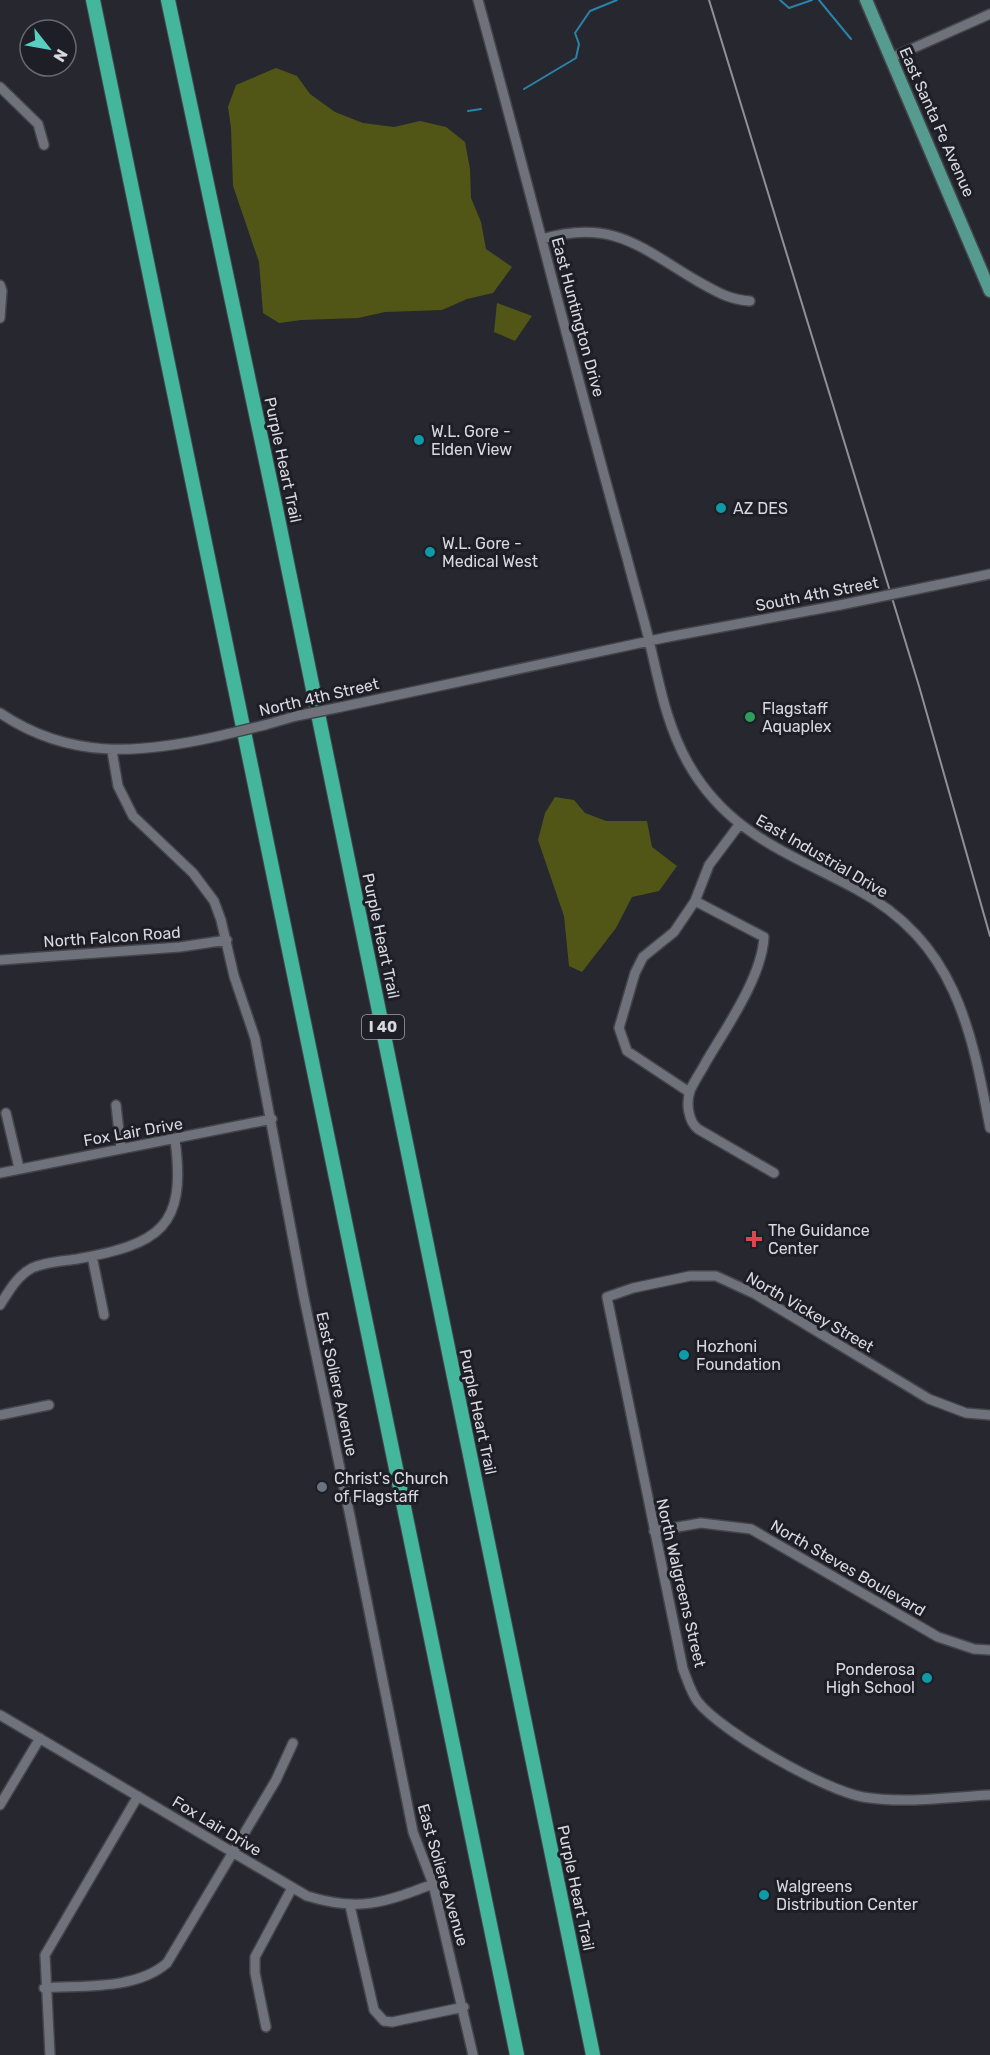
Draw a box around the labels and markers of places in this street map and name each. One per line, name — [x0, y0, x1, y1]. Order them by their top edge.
place label: W.L. Gore - Elden View — [431, 422, 512, 459]
marker: W.L. Gore - Elden View — [412, 433, 426, 447]
place label: AZ DES — [733, 499, 788, 518]
marker: AZ DES — [714, 501, 728, 515]
place label: W.L. Gore - Medical West — [442, 534, 538, 571]
marker: W.L. Gore - Medical West — [423, 545, 437, 559]
place label: Flagstaff Aquaplex — [762, 699, 832, 736]
marker: Flagstaff Aquaplex — [743, 710, 757, 724]
place label: The Guidance Center — [768, 1221, 870, 1258]
marker: The Guidance Center — [745, 1230, 763, 1248]
place label: Hozhoni Foundation — [696, 1337, 781, 1374]
marker: Hozhoni Foundation — [677, 1348, 691, 1362]
place label: Christ's Church of Flagstaff — [334, 1469, 449, 1506]
marker: Christ's Church of Flagstaff — [315, 1480, 329, 1494]
place label: Ponderosa High School — [826, 1660, 915, 1697]
marker: Ponderosa High School — [920, 1671, 934, 1685]
place label: Walgreens Distribution Center — [776, 1877, 918, 1914]
marker: Walgreens Distribution Center — [757, 1888, 771, 1902]

